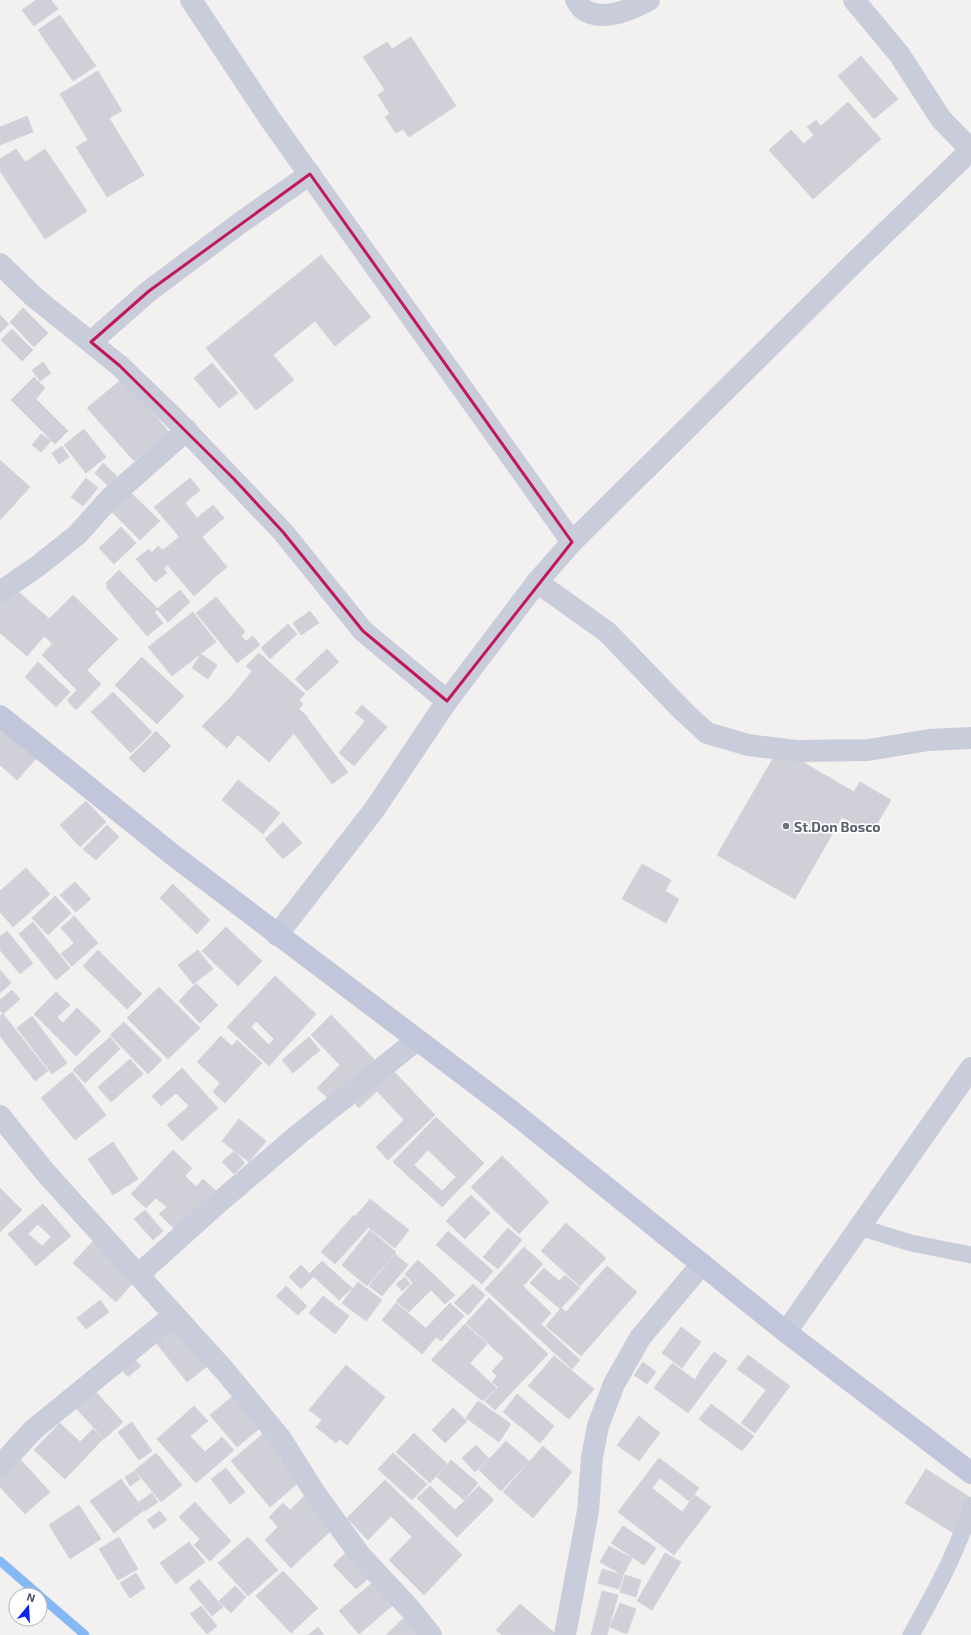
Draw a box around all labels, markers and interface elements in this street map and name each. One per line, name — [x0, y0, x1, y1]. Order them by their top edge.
place label: St.Don Bosco — [794, 818, 881, 835]
marker: St.Don Bosco — [781, 821, 791, 831]
north arrow — [8, 1587, 48, 1627]
text: N — [25, 1590, 37, 1604]

